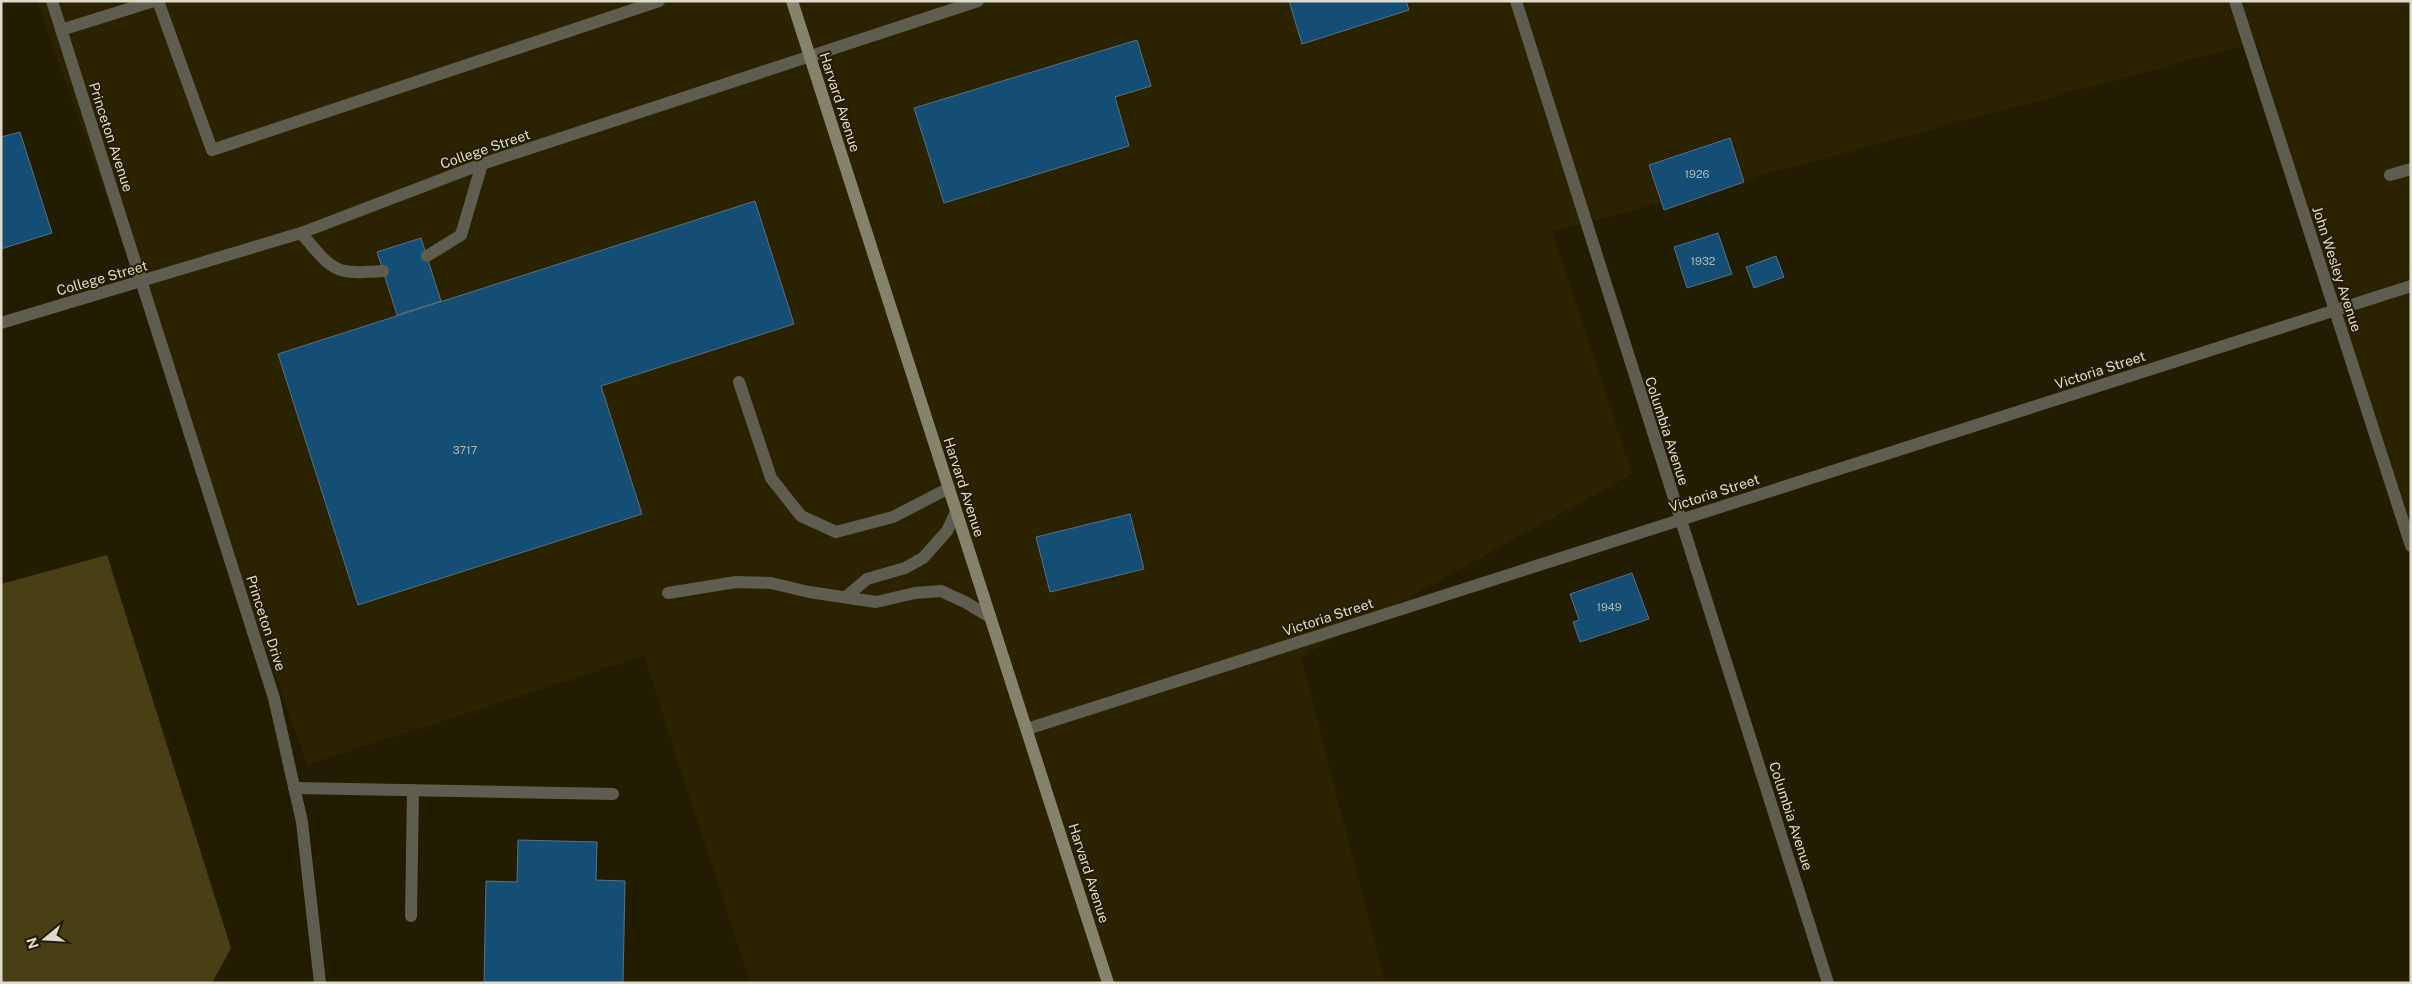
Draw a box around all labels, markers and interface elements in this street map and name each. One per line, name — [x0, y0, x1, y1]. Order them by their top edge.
street label: Harvard Avenue — [816, 50, 864, 154]
street label: Princeton Avenue — [86, 80, 136, 194]
street label: College Street — [438, 126, 532, 172]
house number: 1926 — [1685, 168, 1710, 180]
street label: John Wesley Avenue — [2309, 204, 2365, 334]
house number: 1932 — [1691, 255, 1716, 267]
street label: College Street — [55, 257, 149, 299]
street label: Victoria Street — [2053, 348, 2147, 392]
street label: Columbia Avenue — [1642, 375, 1692, 487]
street label: Harvard Avenue — [940, 435, 988, 539]
house number: 3717 — [453, 444, 478, 456]
street label: Victoria Street — [1667, 471, 1761, 515]
street label: Princeton Drive — [243, 573, 289, 673]
street label: Victoria Street — [1281, 595, 1375, 639]
house number: 1949 — [1596, 601, 1622, 613]
street label: Columbia Avenue — [1766, 760, 1816, 872]
street label: Harvard Avenue — [1065, 821, 1113, 925]
north arrow — [20, 914, 70, 964]
text: N — [23, 935, 42, 951]

